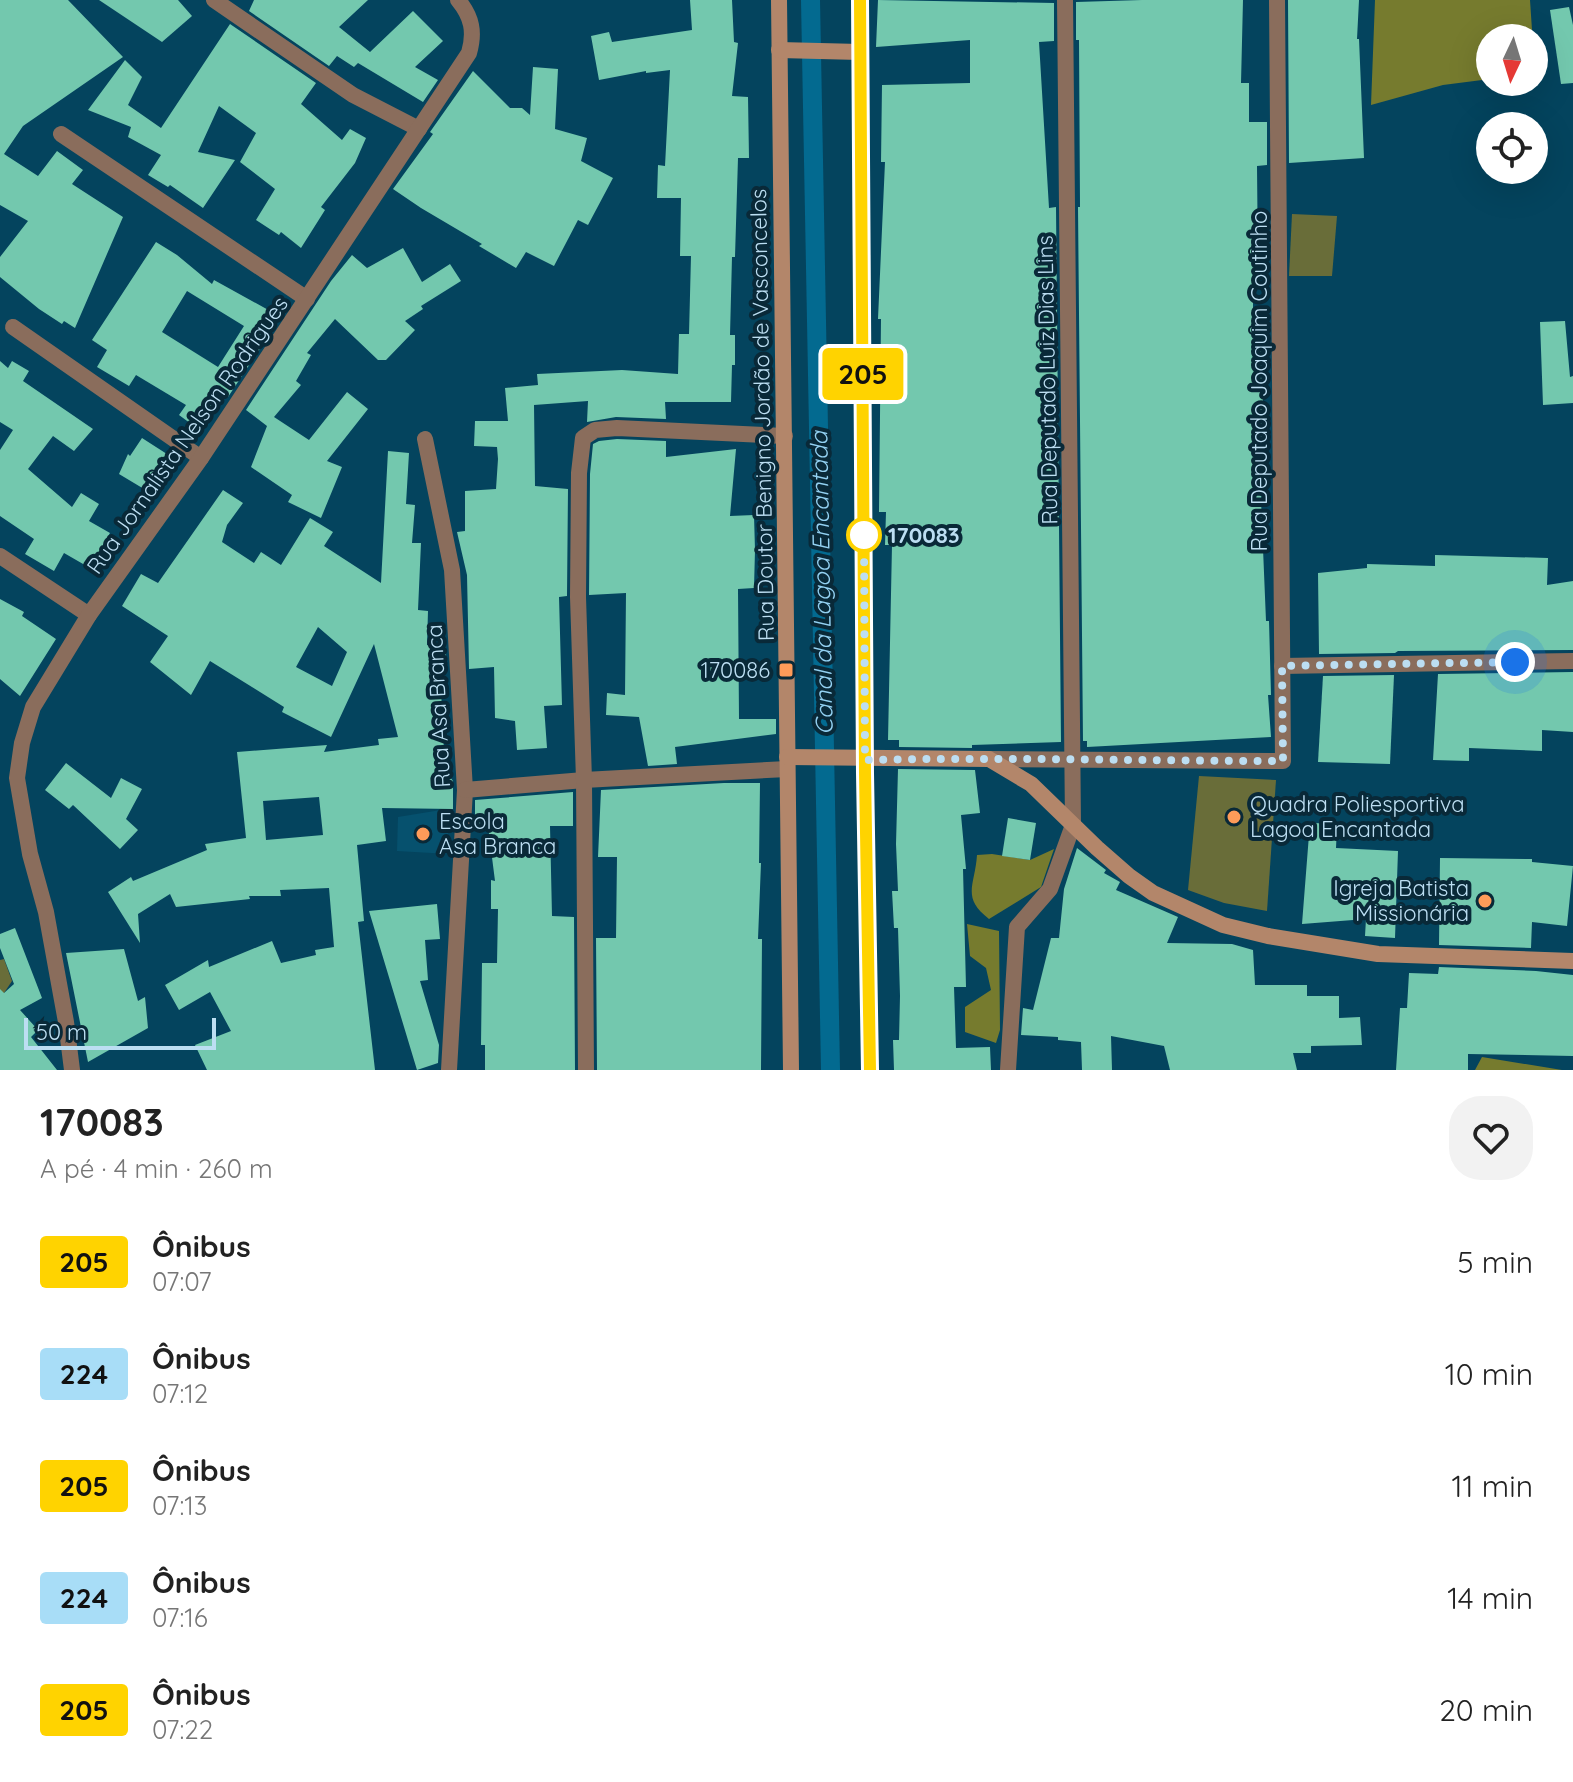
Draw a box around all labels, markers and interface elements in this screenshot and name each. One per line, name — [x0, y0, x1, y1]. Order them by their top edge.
north arrow — [1476, 24, 1548, 96]
map controls — [1476, 24, 1548, 184]
button: locate — [1476, 112, 1548, 184]
street label: Rua Doutor Benigno Jordão de Vasconcelos — [744, 189, 780, 641]
street label: Rua Deputado Joaquim Coutinho — [1245, 211, 1273, 551]
street label: Rua Deputado Luiz Dias Lins — [1030, 235, 1064, 525]
street label: Rua Jornalista Nelson Rodrigues — [80, 291, 294, 579]
line badge: 205 — [817, 348, 909, 400]
text: 205 — [838, 356, 888, 391]
water label: Canal da Lagoa Encantada — [803, 429, 839, 735]
marker: 170083 — [847, 518, 881, 552]
place label: 170083 — [888, 521, 960, 549]
street label: Rua Asa Branca — [420, 624, 456, 788]
your location — [1495, 642, 1535, 682]
place label: 170086 — [701, 656, 770, 684]
marker: 170086 — [777, 661, 795, 679]
place label: Quadra Poliesportiva Lagoa Encantada — [1250, 790, 1465, 843]
place label: Escola Asa Branca — [439, 807, 556, 860]
marker: Quadra Poliesportiva Lagoa Encantada — [1225, 808, 1243, 826]
marker: Escola Asa Branca — [414, 825, 432, 843]
place label: Igreja Batista Missionária — [1333, 874, 1469, 927]
marker: Igreja Batista Missionária — [1476, 892, 1494, 910]
scale bar — [24, 1014, 216, 1050]
text: 50 m — [36, 1018, 87, 1046]
button: heart — [1449, 1096, 1533, 1180]
text: 170083 — [40, 1098, 164, 1146]
text: A pé · 4 min · 260 m — [40, 1152, 273, 1185]
text: Ônibus — [152, 1227, 251, 1265]
text: 5 min — [1457, 1243, 1533, 1281]
text: 205 — [59, 1244, 109, 1279]
text: 07:07 — [152, 1265, 212, 1298]
text: Ônibus — [152, 1339, 251, 1377]
text: 10 min — [1445, 1355, 1533, 1393]
text: 224 — [60, 1356, 108, 1391]
text: 07:12 — [152, 1377, 208, 1410]
text: Ônibus — [152, 1451, 251, 1489]
text: 11 min — [1451, 1467, 1533, 1505]
text: 205 — [59, 1468, 109, 1503]
text: 07:13 — [152, 1489, 207, 1522]
text: Ônibus — [152, 1563, 251, 1601]
text: 14 min — [1447, 1579, 1533, 1617]
text: 224 — [60, 1580, 108, 1615]
text: 07:16 — [152, 1601, 208, 1634]
text: Ônibus — [152, 1675, 251, 1713]
text: 20 min — [1439, 1691, 1533, 1729]
text: 205 — [59, 1692, 109, 1727]
text: 07:22 — [152, 1713, 213, 1746]

